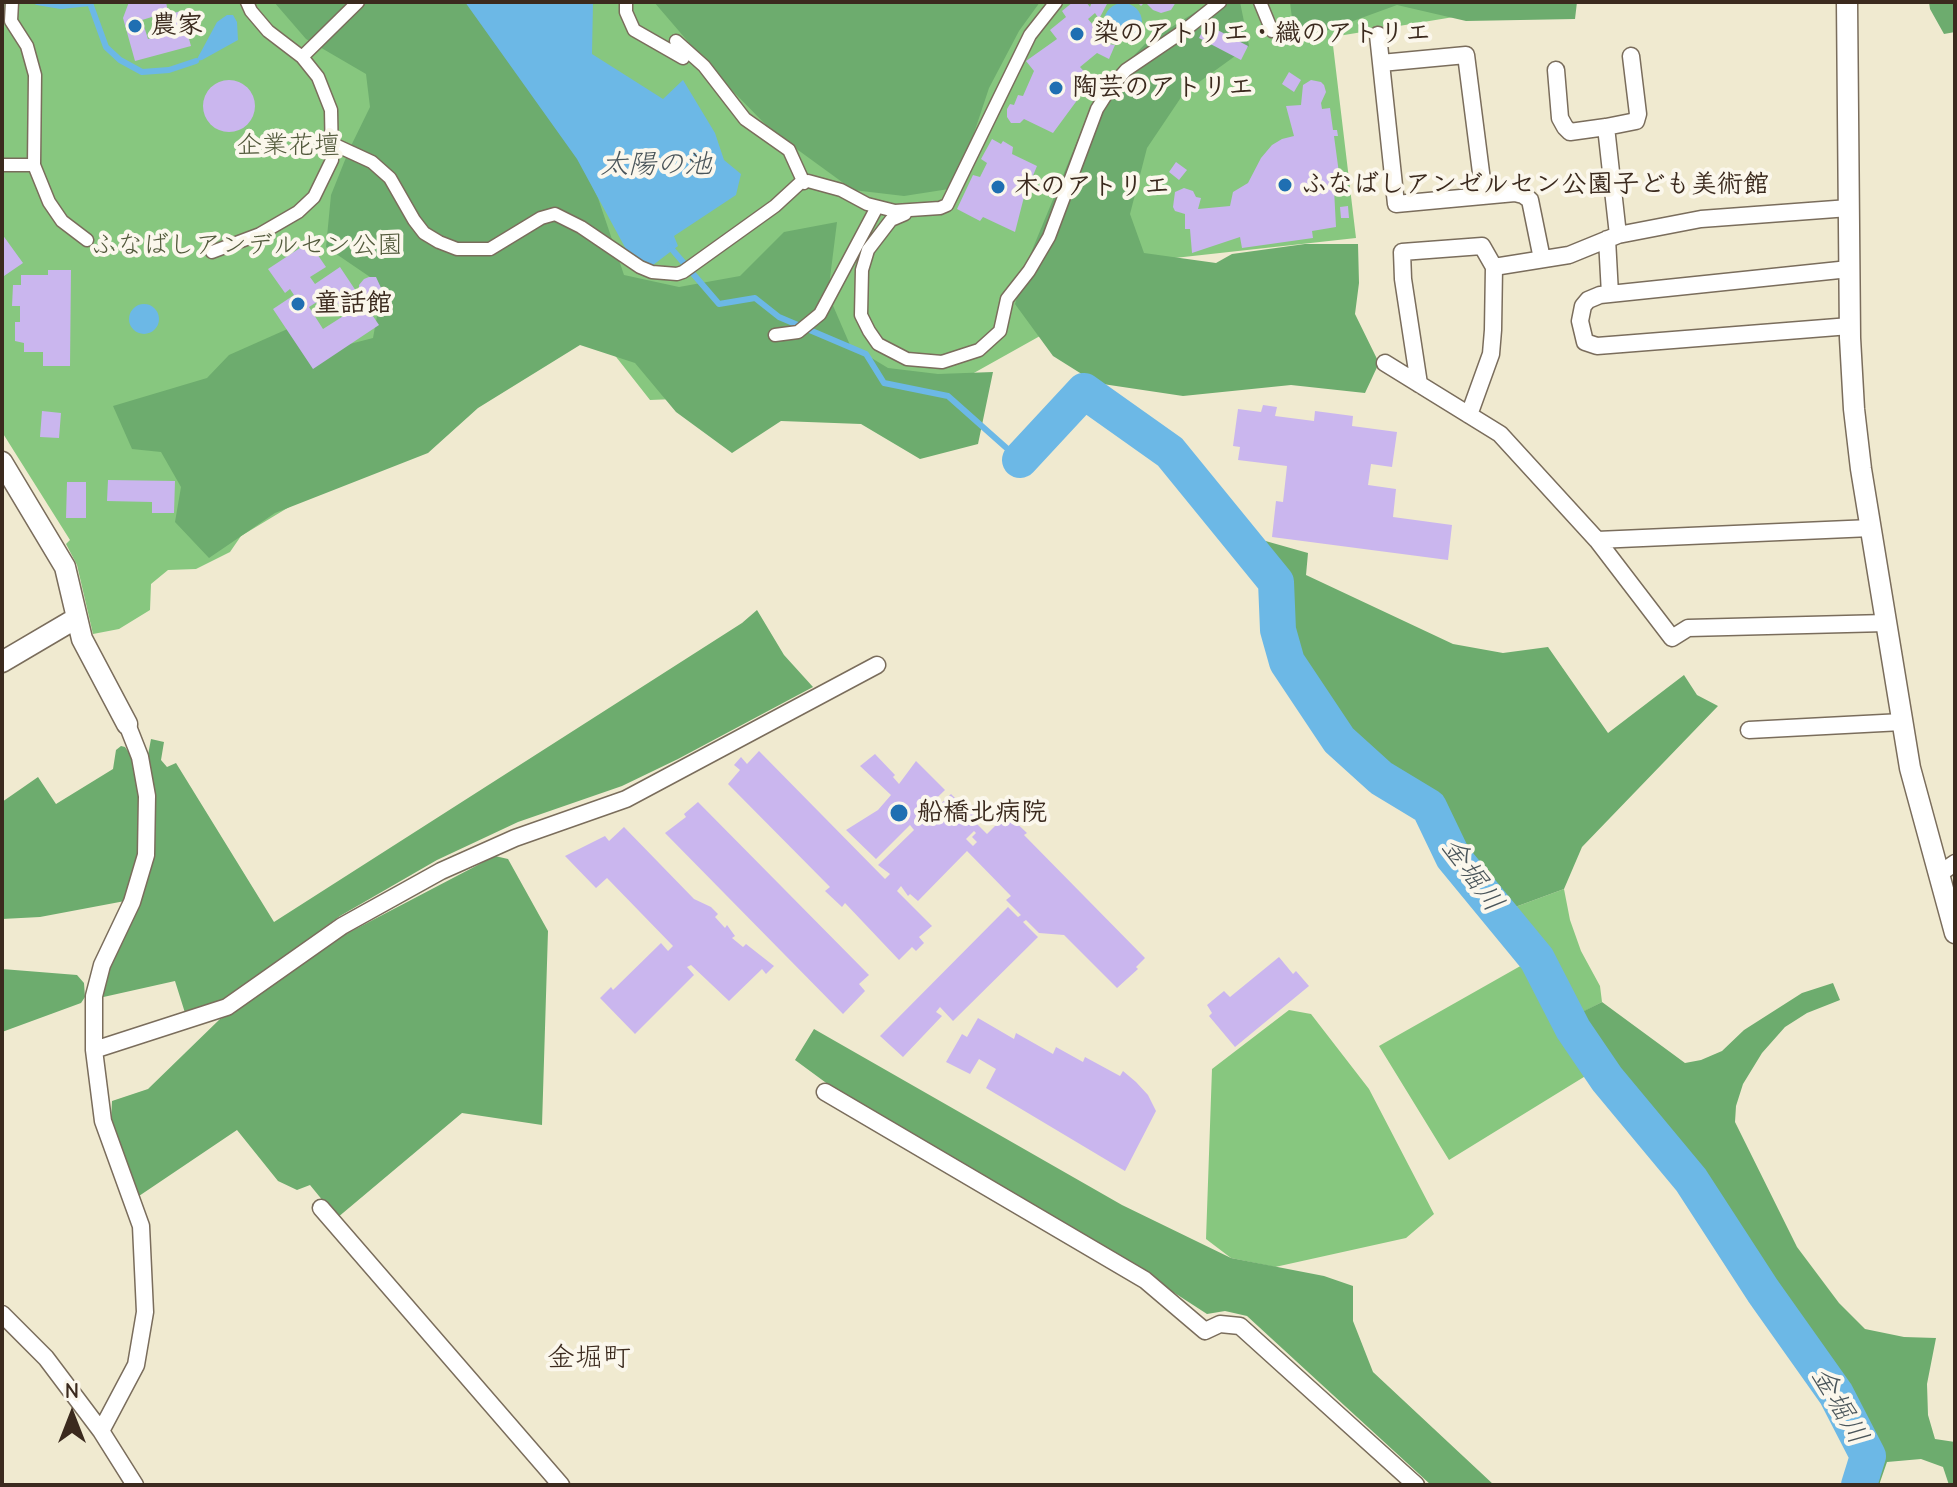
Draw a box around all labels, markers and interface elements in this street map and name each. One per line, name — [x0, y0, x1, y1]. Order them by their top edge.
place label: 農家 — [151, 10, 203, 42]
marker: 農家 — [126, 17, 144, 35]
place label: 染のアトリエ・織のアトリエ — [1093, 18, 1431, 50]
marker: 染のアトリエ・織のアトリエ — [1068, 25, 1086, 43]
place label: 陶芸のアトリエ — [1072, 72, 1254, 104]
marker: 陶芸のアトリエ — [1047, 79, 1065, 97]
park label: 企業花壇 — [236, 130, 340, 162]
water label: 太陽の池 — [600, 148, 712, 182]
place label: ふなばしアンゼルセン公園子ども美術館 — [1301, 169, 1769, 201]
place label: 木のアトリエ — [1014, 171, 1170, 203]
marker: ふなばしアンゼルセン公園子ども美術館 — [1276, 176, 1294, 194]
marker: 木のアトリエ — [989, 178, 1007, 196]
park label: ふなばしアンデルセン公園 — [91, 230, 403, 262]
place label: 童話館 — [314, 288, 392, 320]
marker: 童話館 — [289, 295, 307, 313]
place label: 船橋北病院 — [917, 797, 1047, 829]
marker: 船橋北病院 — [888, 802, 910, 824]
water label: 金堀川 — [1434, 831, 1510, 919]
district label: 金堀町 — [547, 1341, 631, 1375]
water label: 金堀川 — [1803, 1361, 1875, 1451]
north arrow — [32, 1375, 112, 1455]
text: N — [65, 1378, 79, 1404]

